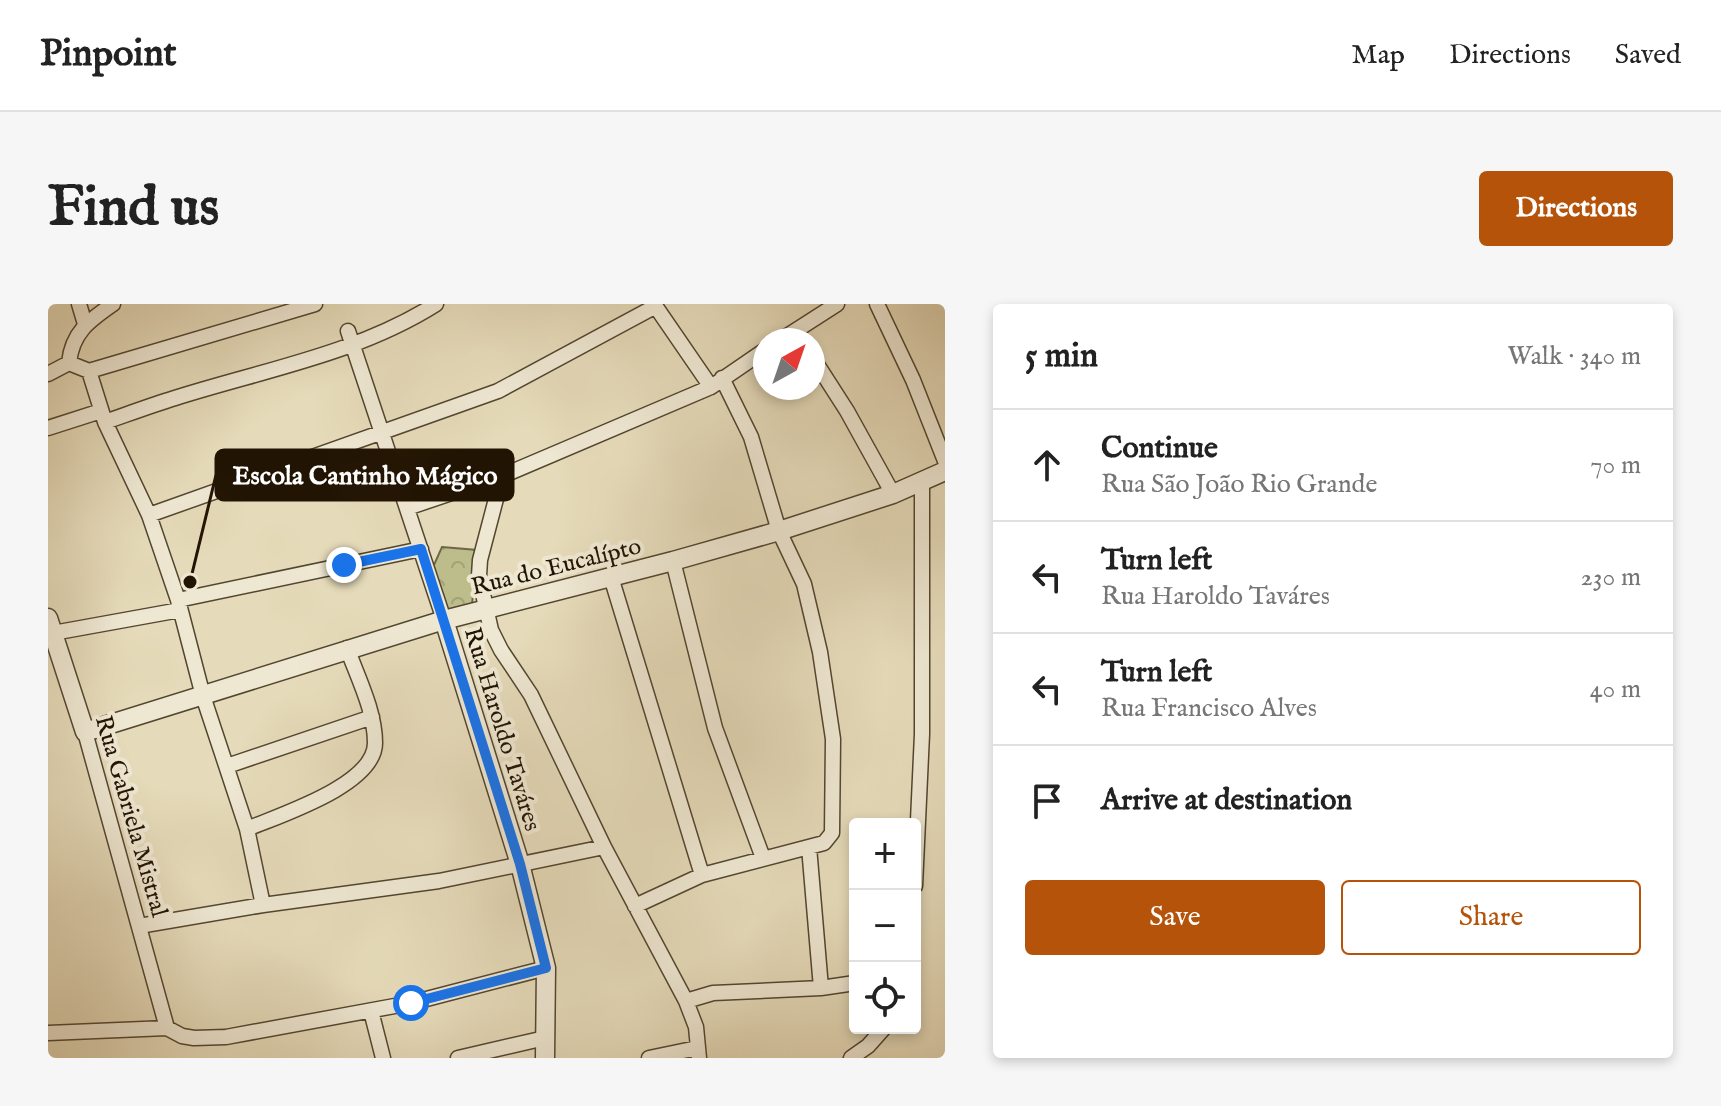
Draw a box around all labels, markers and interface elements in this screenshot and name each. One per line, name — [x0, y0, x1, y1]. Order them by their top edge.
text: Pinpoint — [40, 31, 177, 79]
text: Map — [1351, 38, 1405, 73]
text: Directions — [1449, 38, 1571, 73]
text: Saved — [1615, 38, 1681, 73]
button: Directions — [1479, 171, 1673, 246]
text: Find us — [48, 173, 219, 244]
north arrow — [753, 328, 825, 400]
text: 5 min — [1025, 335, 1098, 378]
text: Walk · 340 m — [1507, 340, 1641, 373]
text: Continue — [1101, 430, 1218, 468]
icon: ahead — [1025, 443, 1069, 487]
text: 70 m — [1590, 449, 1641, 482]
callout: Escola Cantinho Mágico — [216, 450, 513, 500]
text: Escola Cantinho Mágico — [233, 460, 497, 493]
text: Rua São João Rio Grande — [1101, 468, 1377, 501]
street label: Rua do Eucalípto — [468, 531, 645, 604]
text: Turn left — [1101, 542, 1212, 580]
route end — [326, 547, 362, 583]
icon: left — [1025, 555, 1069, 599]
text: 230 m — [1581, 561, 1641, 594]
text: Rua Haroldo Taváres — [1101, 580, 1330, 613]
street label: Rua Haroldo Taváres — [456, 624, 547, 835]
text: Turn left — [1101, 654, 1212, 692]
icon: left — [1025, 667, 1069, 711]
text: 40 m — [1590, 673, 1641, 706]
text: Rua Francisco Alves — [1101, 692, 1317, 725]
street label: Rua Gabriela Mistral — [87, 712, 174, 921]
icon: arrive — [1025, 779, 1069, 823]
text: Arrive at destination — [1101, 782, 1352, 820]
map controls — [849, 818, 921, 1034]
button: + — [849, 818, 921, 890]
button: Save — [1025, 880, 1325, 955]
button: Share — [1341, 880, 1641, 955]
button: − — [849, 890, 921, 962]
button: locate — [849, 962, 921, 1034]
route start — [393, 985, 429, 1021]

